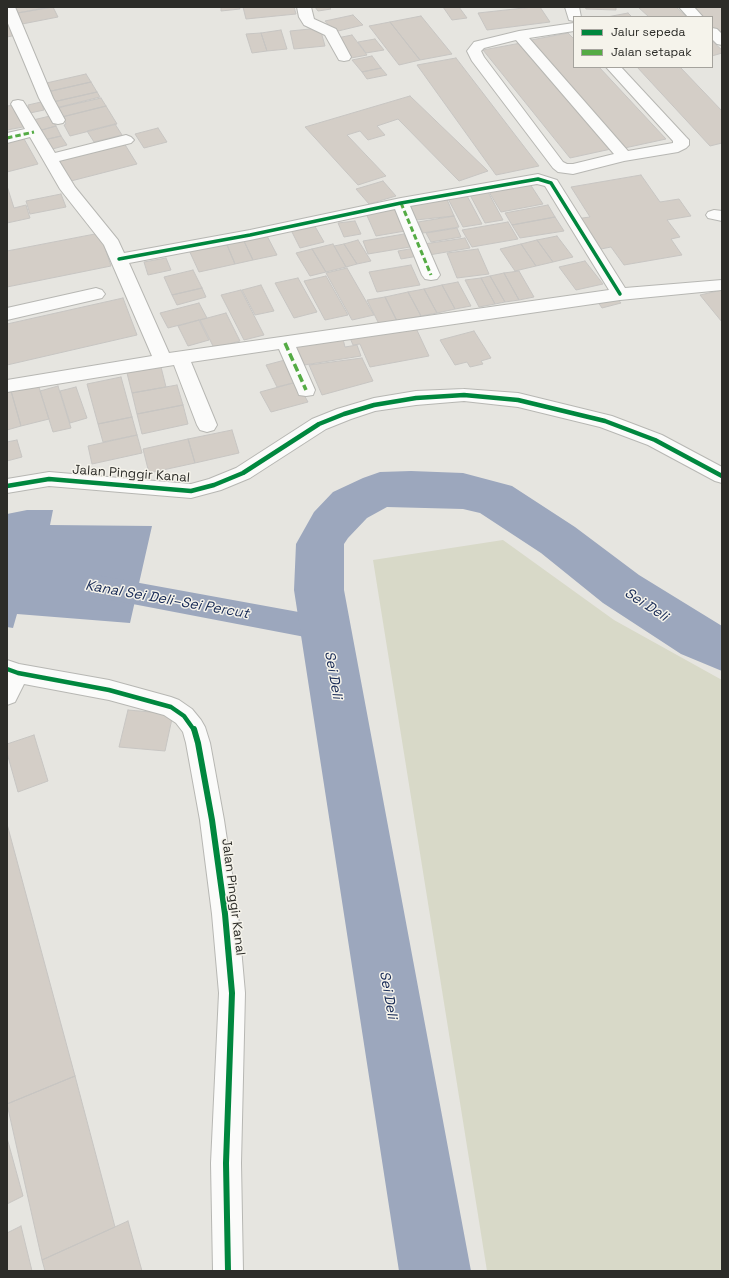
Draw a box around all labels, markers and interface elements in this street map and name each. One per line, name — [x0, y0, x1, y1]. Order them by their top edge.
legend — [573, 16, 713, 68]
text: Jalur sepeda — [611, 24, 686, 40]
text: Jalan setapak — [611, 44, 692, 60]
street label: Jalan Pinggir Kanal — [72, 462, 190, 486]
water label: Kanal Sei Deli–Sei Percut — [84, 577, 250, 623]
water label: Sei Deli — [621, 585, 671, 625]
water label: Sei Deli — [321, 650, 345, 700]
street label: Jalan Pinggir Kanal — [218, 838, 248, 956]
water label: Sei Deli — [376, 970, 400, 1020]

